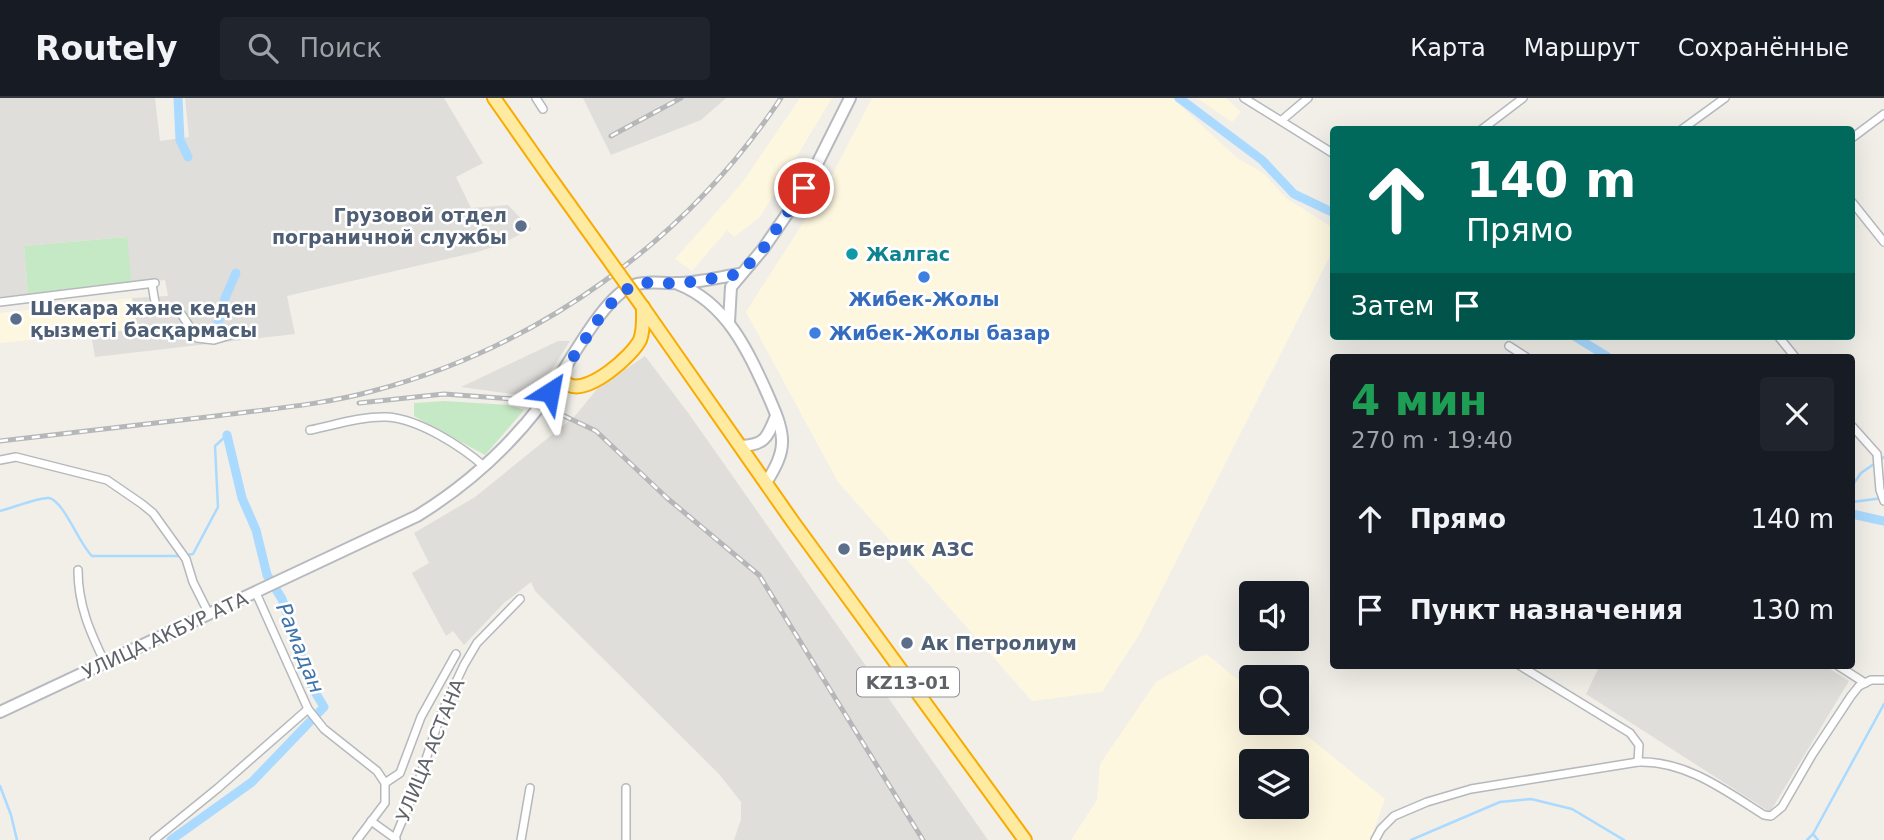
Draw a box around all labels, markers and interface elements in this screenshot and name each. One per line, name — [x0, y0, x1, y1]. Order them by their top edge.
search box — [220, 17, 710, 80]
text: Routely — [35, 29, 178, 68]
icon: search — [244, 29, 282, 67]
text: Поиск — [300, 33, 382, 63]
text: Карта — [1410, 34, 1486, 62]
text: Маршрут — [1524, 34, 1640, 62]
text: Сохранённые — [1678, 34, 1849, 62]
text: 140 m — [1466, 152, 1636, 209]
icon: ahead — [1351, 154, 1442, 245]
pin — [774, 158, 834, 218]
icon: arrive — [785, 169, 823, 207]
place label: Грузовой отдел пограничной службы — [272, 204, 507, 248]
text: Прямо — [1466, 211, 1573, 249]
marker: Грузовой отдел пограничной службы — [513, 218, 529, 234]
place label: Жалгас — [866, 243, 950, 265]
marker: Жалгас — [844, 246, 860, 262]
marker: Жибек-Жолы — [916, 269, 932, 285]
icon: arrive — [1448, 287, 1486, 325]
place label: Жибек-Жолы — [849, 288, 999, 310]
text: Затем — [1351, 291, 1434, 321]
place label: Шекара және кеден қызметі басқармасы — [30, 297, 257, 341]
marker: Шекара және кеден қызметі басқармасы — [8, 311, 24, 327]
place label: Жибек-Жолы базар — [829, 322, 1050, 344]
marker: Жибек-Жолы базар — [807, 325, 823, 341]
position arrow — [513, 355, 587, 429]
text: 4 мин — [1351, 376, 1488, 425]
button: close — [1760, 377, 1834, 451]
text: 270 m · 19:40 — [1351, 427, 1513, 453]
icon: ahead — [1351, 500, 1389, 538]
text: Прямо — [1410, 504, 1506, 534]
text: 140 m — [1751, 504, 1834, 534]
place label: Берик АЗС — [858, 538, 974, 560]
marker: Берик АЗС — [836, 541, 852, 557]
map controls — [1239, 581, 1309, 819]
button: sound — [1239, 581, 1309, 651]
street label: УЛИЦА АКБУР АТА — [79, 587, 251, 683]
icon: arrive — [1351, 591, 1389, 629]
text: Пункт назначения — [1410, 595, 1683, 625]
text: 130 m — [1751, 595, 1834, 625]
water label: Рамадан — [271, 599, 329, 697]
place label: Ак Петролиум — [921, 632, 1077, 654]
marker: Ак Петролиум — [899, 635, 915, 651]
button: search — [1239, 665, 1309, 735]
road number: KZ13-01 — [857, 668, 959, 696]
street label: УЛИЦА АСТАНА — [391, 675, 469, 825]
button: layers — [1239, 749, 1309, 819]

